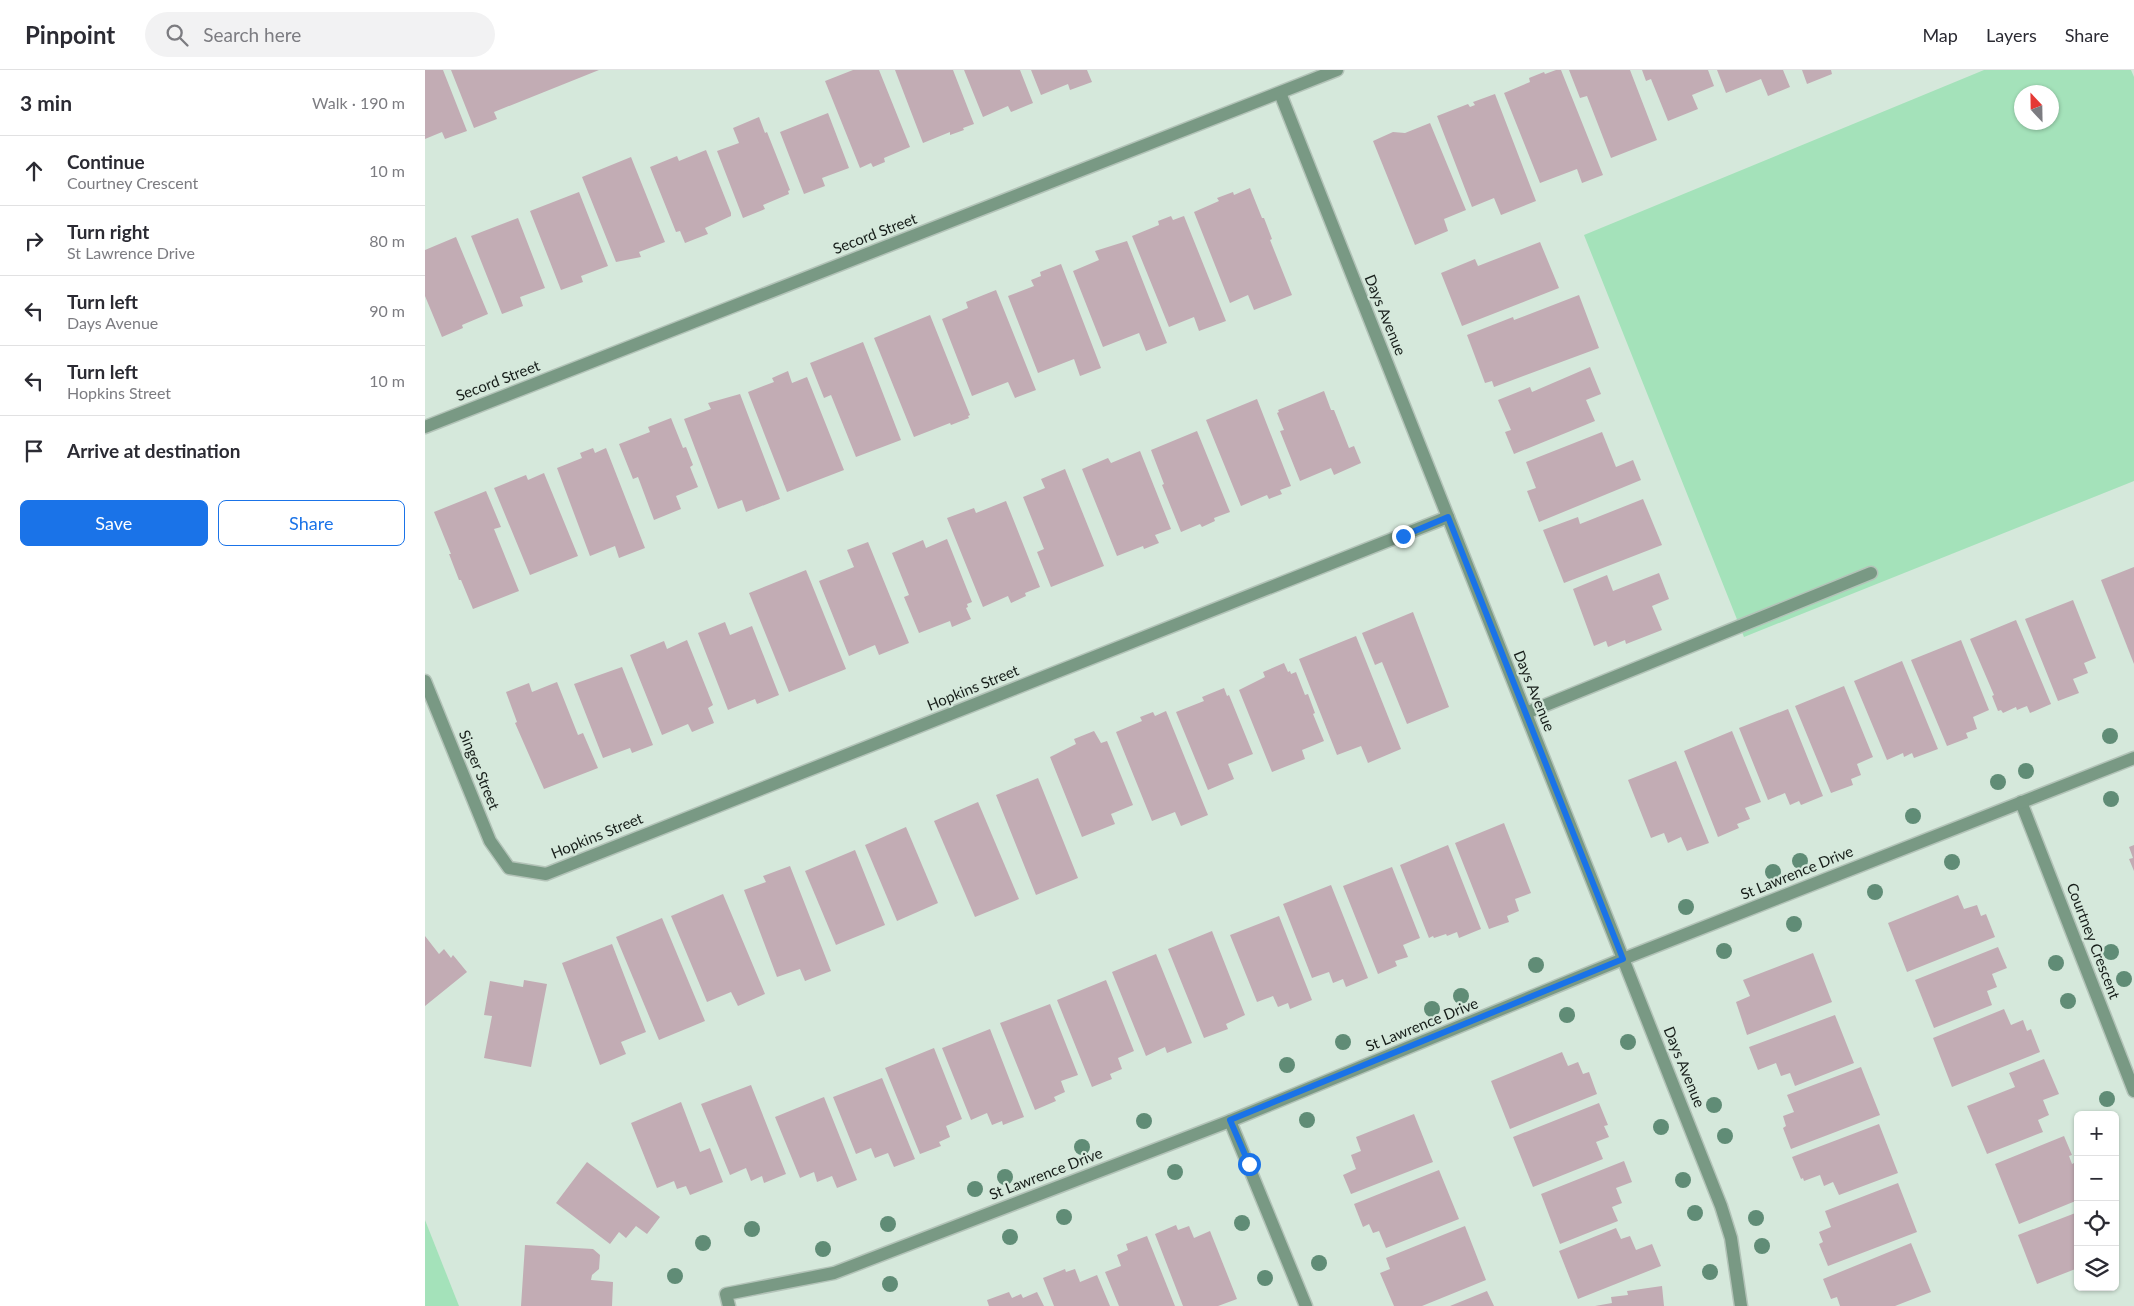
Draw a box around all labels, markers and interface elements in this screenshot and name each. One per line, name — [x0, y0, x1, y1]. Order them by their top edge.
search box — [145, 12, 495, 57]
text: Pinpoint — [25, 20, 115, 49]
icon: search — [163, 21, 191, 49]
text: Search here — [203, 23, 301, 46]
text: Map — [1922, 24, 1958, 46]
text: Layers — [1986, 24, 2037, 46]
text: Share — [2065, 24, 2109, 46]
north arrow — [2014, 85, 2059, 130]
text: 3 min — [20, 90, 72, 115]
text: Walk · 190 m — [312, 93, 405, 112]
text: Continue — [67, 150, 145, 173]
icon: ahead — [20, 157, 48, 185]
text: 10 m — [369, 161, 405, 180]
text: Courtney Crescent — [67, 173, 198, 192]
street label: Secord Street — [830, 209, 920, 257]
text: Turn right — [67, 220, 149, 243]
icon: right — [20, 227, 48, 255]
text: 80 m — [369, 231, 405, 250]
text: St Lawrence Drive — [67, 243, 195, 262]
street label: Days Avenue — [1362, 272, 1410, 358]
text: Turn left — [67, 290, 138, 313]
icon: left — [20, 297, 48, 325]
text: 90 m — [369, 301, 405, 320]
text: Days Avenue — [67, 313, 158, 332]
street label: Secord Street — [453, 356, 543, 404]
text: Turn left — [67, 360, 138, 383]
icon: left — [20, 367, 48, 395]
text: 10 m — [369, 371, 405, 390]
text: Hopkins Street — [67, 383, 171, 402]
icon: arrive — [20, 437, 48, 465]
text: Arrive at destination — [67, 439, 240, 462]
button: Save — [20, 500, 208, 546]
button: Share — [218, 500, 405, 546]
route end — [1392, 525, 1415, 548]
street label: Days Avenue — [1511, 648, 1559, 734]
street label: Hopkins Street — [924, 660, 1022, 714]
street label: Singer Street — [456, 727, 504, 813]
street label: Hopkins Street — [548, 808, 646, 862]
street label: St Lawrence Drive — [1738, 841, 1856, 903]
street label: Courtney Crescent — [2063, 880, 2125, 1002]
street label: St Lawrence Drive — [1363, 993, 1481, 1055]
street label: Days Avenue — [1661, 1024, 1709, 1110]
map controls — [2074, 1111, 2119, 1291]
button: + — [2074, 1111, 2119, 1156]
street label: St Lawrence Drive — [986, 1143, 1105, 1203]
route start — [1238, 1153, 1261, 1176]
button: − — [2074, 1156, 2119, 1201]
button: locate — [2074, 1201, 2119, 1246]
button: layers — [2074, 1246, 2119, 1291]

